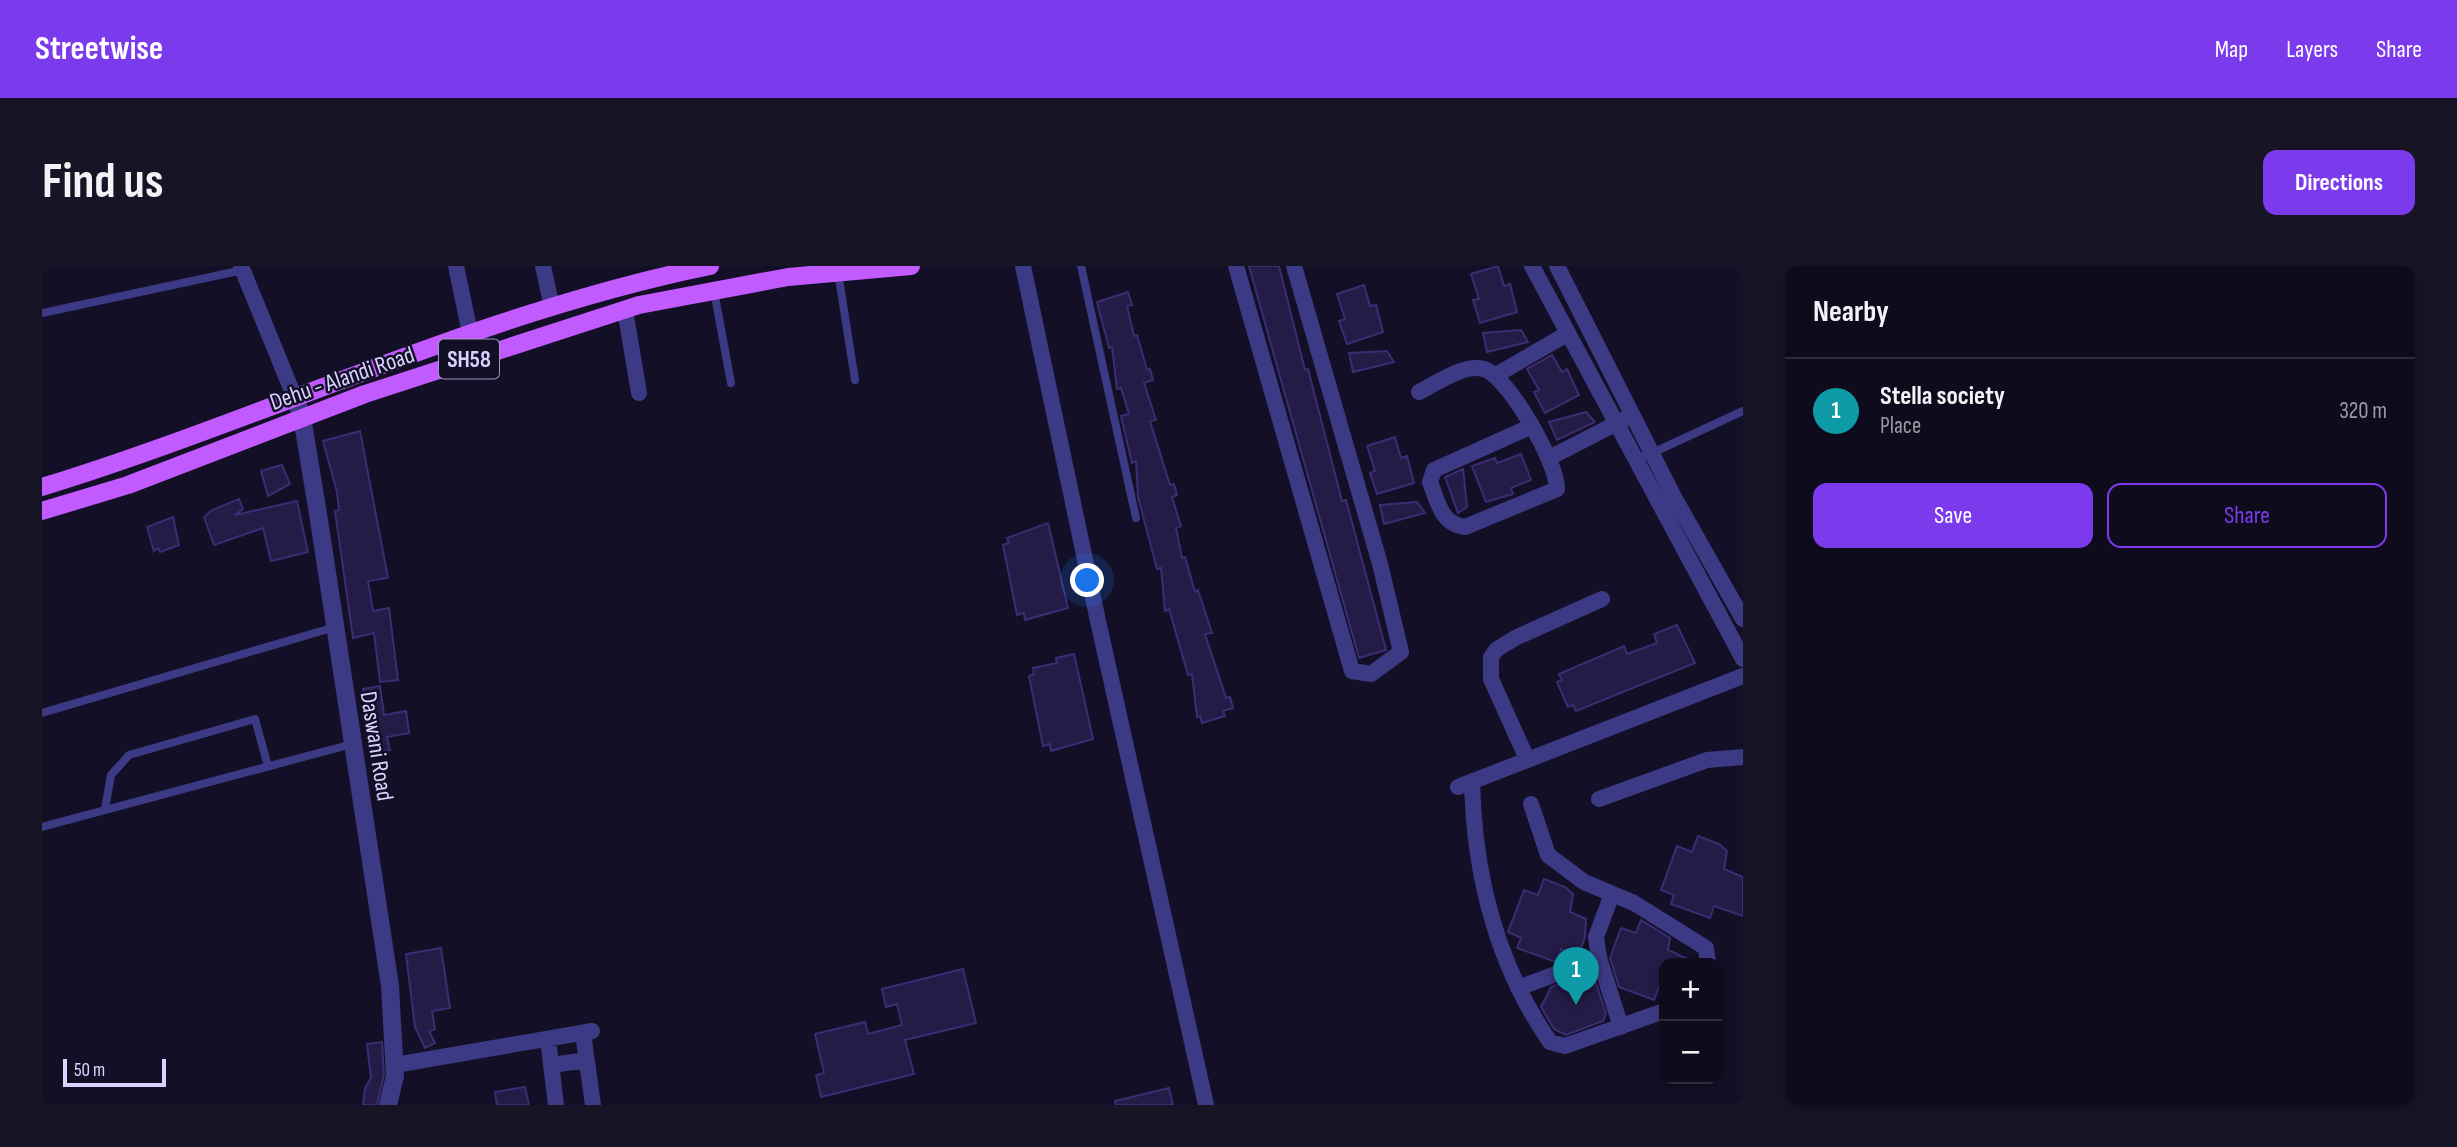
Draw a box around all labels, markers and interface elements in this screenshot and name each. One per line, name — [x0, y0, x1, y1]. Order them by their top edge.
text: Streetwise — [35, 29, 163, 69]
text: Map — [2215, 35, 2248, 64]
text: Layers — [2286, 35, 2338, 64]
text: Share — [2376, 35, 2422, 64]
button: Directions — [2263, 150, 2415, 215]
text: Find us — [42, 153, 164, 212]
text: Nearby — [1813, 294, 1889, 330]
street label: Dehu - Alandi Road — [266, 340, 418, 417]
road number: SH58 — [439, 340, 499, 379]
text: Stella society — [1880, 381, 2005, 412]
text: 1 — [1831, 397, 1841, 425]
text: 320 m — [2339, 397, 2387, 425]
text: Place — [1880, 412, 1921, 440]
button: Save — [1813, 483, 2093, 548]
button: Share — [2107, 483, 2387, 548]
your location — [1070, 563, 1104, 597]
street label: Daswani Road — [354, 689, 399, 803]
pin: 1 — [1553, 947, 1599, 1005]
map controls — [1659, 958, 1722, 1084]
button: + — [1659, 958, 1722, 1021]
button: − — [1659, 1021, 1722, 1084]
scale bar — [63, 1056, 166, 1088]
text: 50 m — [74, 1059, 105, 1082]

